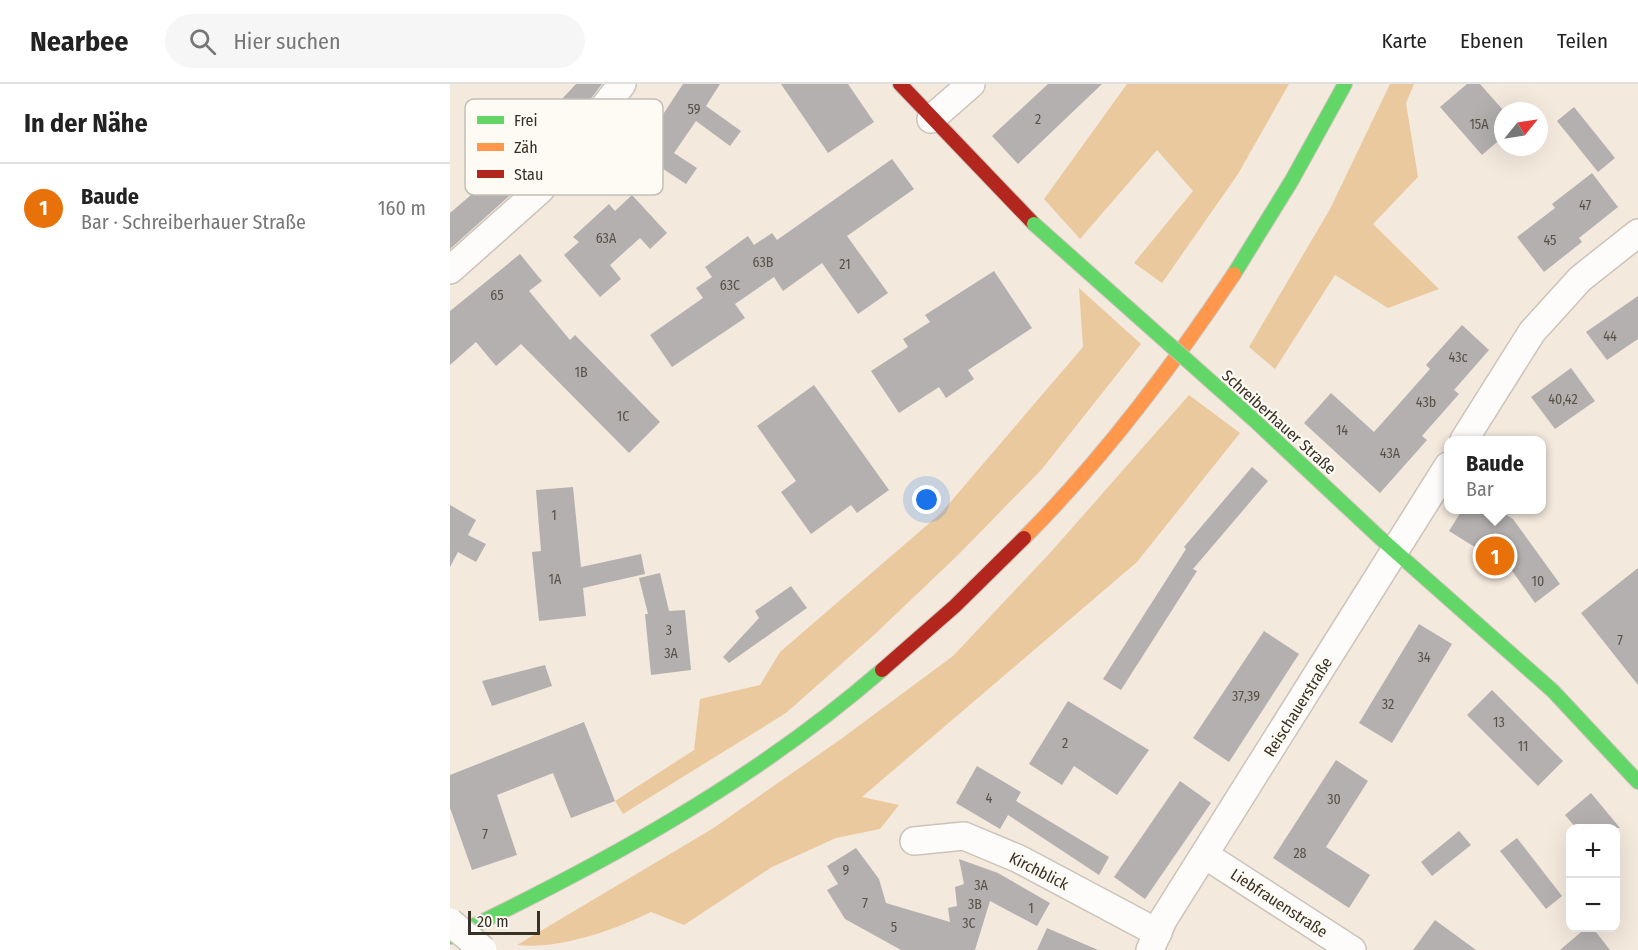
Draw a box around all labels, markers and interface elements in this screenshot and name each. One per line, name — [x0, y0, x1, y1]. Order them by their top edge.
search box — [165, 14, 585, 68]
text: Nearbee — [30, 25, 129, 58]
icon: search — [186, 25, 219, 58]
text: Hier suchen — [234, 28, 340, 55]
text: Karte — [1381, 28, 1427, 54]
text: Ebenen — [1460, 28, 1524, 54]
text: Teilen — [1557, 28, 1608, 54]
legend — [465, 99, 663, 195]
house number: 59 — [687, 101, 701, 118]
north arrow — [1494, 102, 1548, 156]
text: In der Nähe — [24, 108, 148, 139]
text: Frei — [514, 111, 538, 130]
house number: 2 — [1035, 111, 1041, 128]
house number: 15A — [1469, 116, 1489, 133]
text: Zäh — [514, 138, 538, 157]
text: Stau — [514, 165, 543, 184]
text: Baude — [81, 183, 139, 210]
text: 1 — [39, 196, 48, 220]
text: 160 m — [378, 196, 426, 220]
house number: 47 — [1579, 197, 1591, 214]
text: Bar · Schreiberhauer Straße — [81, 210, 306, 234]
house number: 63A — [596, 230, 617, 247]
house number: 45 — [1543, 232, 1557, 249]
house number: 63B — [753, 254, 774, 271]
house number: 21 — [839, 256, 851, 273]
house number: 63C — [720, 277, 740, 294]
house number: 65 — [490, 287, 504, 304]
house number: 44 — [1603, 328, 1617, 345]
house number: 43c — [1449, 349, 1467, 366]
house number: 1B — [574, 364, 588, 381]
street label: Schreiberhauer Straße — [1218, 366, 1340, 478]
house number: 40,42 — [1548, 391, 1578, 408]
house number: 43b — [1416, 394, 1436, 411]
house number: 1C — [617, 408, 629, 425]
house number: 14 — [1336, 422, 1348, 439]
popup — [1444, 436, 1546, 514]
house number: 43A — [1380, 445, 1401, 462]
text: Baude — [1466, 450, 1524, 477]
text: Bar — [1466, 477, 1494, 501]
your location — [912, 485, 941, 514]
house number: 1 — [551, 507, 557, 524]
pin: 1 — [1476, 534, 1514, 578]
house number: 1A — [549, 571, 562, 588]
house number: 10 — [1532, 573, 1544, 590]
house number: 3 — [666, 622, 672, 639]
house number: 7 — [1617, 632, 1623, 649]
house number: 3A — [664, 645, 678, 662]
house number: 34 — [1417, 649, 1431, 666]
street label: Reischauerstraße — [1260, 654, 1336, 760]
house number: 37,39 — [1232, 688, 1260, 705]
house number: 32 — [1382, 696, 1394, 713]
house number: 13 — [1493, 714, 1505, 731]
house number: 2 — [1062, 735, 1068, 752]
house number: 11 — [1518, 738, 1528, 755]
house number: 4 — [986, 790, 993, 807]
house number: 30 — [1327, 791, 1341, 808]
map controls — [1566, 824, 1620, 932]
button: + — [1566, 824, 1620, 878]
house number: 7 — [482, 826, 488, 843]
house number: 28 — [1293, 845, 1307, 862]
street label: Kirchblick — [1006, 848, 1072, 894]
house number: 9 — [843, 862, 850, 879]
street label: Liebfrauenstraße — [1227, 865, 1331, 941]
house number: 3A — [974, 877, 988, 894]
button: − — [1566, 878, 1620, 932]
house number: 7 — [862, 895, 868, 912]
house number: 3B — [968, 896, 982, 913]
house number: 1 — [1028, 900, 1034, 917]
scale bar — [468, 908, 540, 936]
text: 20 m — [477, 912, 508, 931]
house number: 3C — [962, 915, 976, 932]
house number: 5 — [891, 919, 897, 936]

